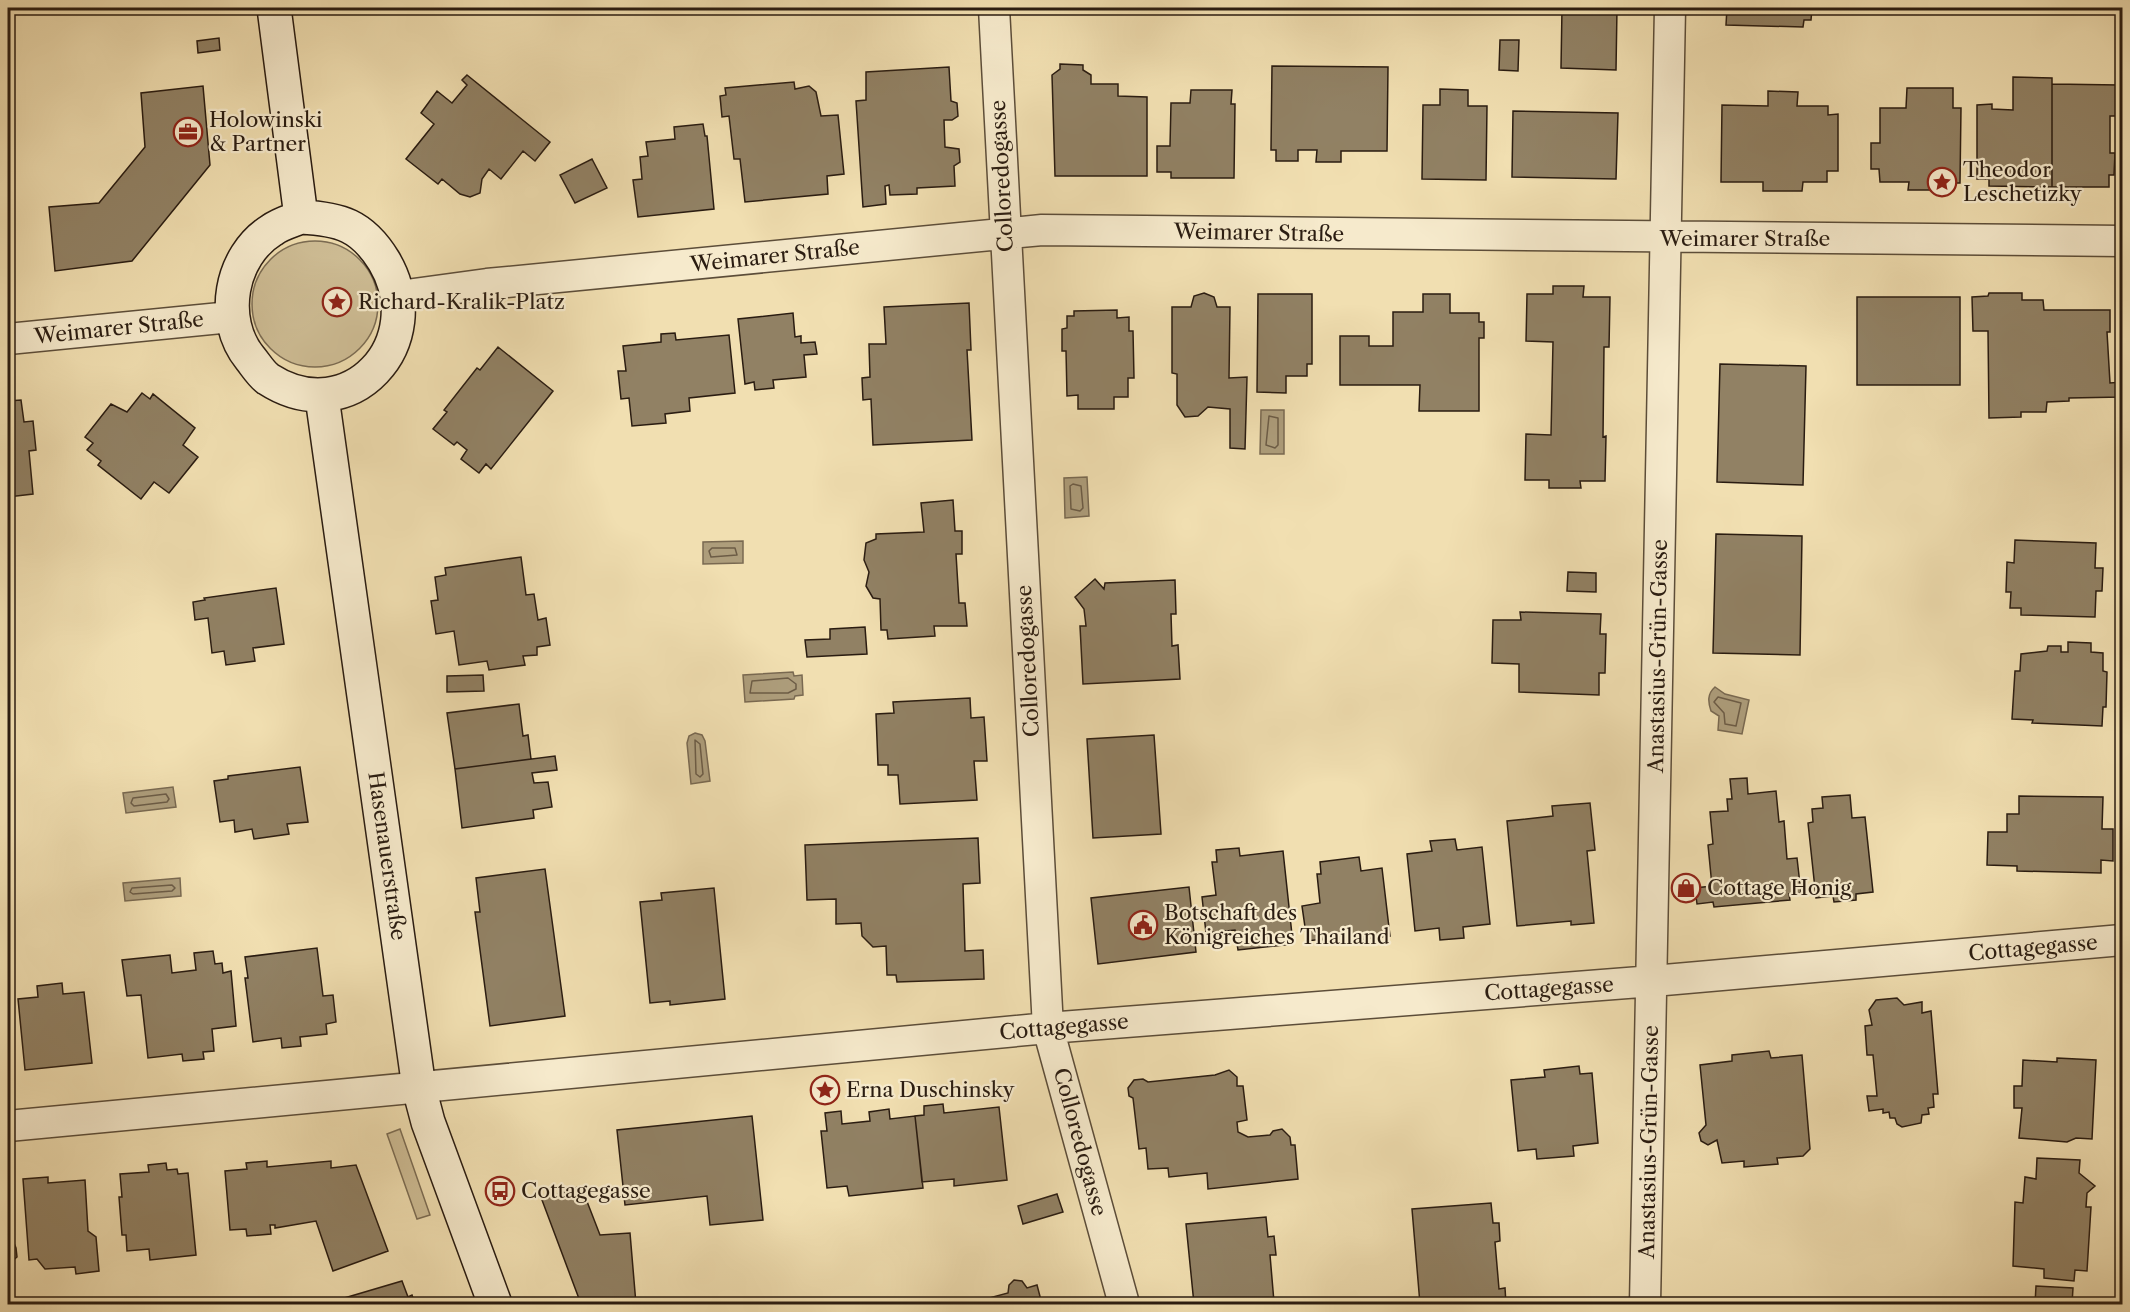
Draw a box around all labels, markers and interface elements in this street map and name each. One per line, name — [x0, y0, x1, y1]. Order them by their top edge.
street label: Colloredogasse — [985, 99, 1018, 253]
place label: Holowinski & Partner — [209, 107, 322, 156]
office icon: Holowinski & Partner — [172, 116, 204, 148]
place label: Theodor Leschetizky — [1963, 157, 2082, 206]
place icon: Theodor Leschetizky — [1926, 166, 1958, 198]
street label: Weimarer Straße — [1173, 218, 1344, 246]
street label: Weimarer Straße — [1659, 226, 1830, 251]
street label: Weimarer Straße — [688, 234, 861, 277]
place icon: Richard-Kralik-Platz — [321, 286, 353, 318]
place label: Richard-Kralik-Platz — [358, 289, 565, 314]
street label: Weimarer Straße — [32, 306, 205, 349]
street label: Anastasius-Grün-Gasse — [1643, 539, 1672, 774]
street label: Colloredogasse — [1011, 584, 1044, 738]
street label: Hasenauerstraße — [363, 770, 412, 942]
shop icon: Cottage Honig — [1670, 872, 1702, 904]
place label: Cottage Honig — [1707, 875, 1852, 900]
place label: Botschaft des Königreiches Thailand — [1164, 900, 1390, 949]
public building icon: Botschaft des Königreiches Thailand — [1127, 909, 1159, 941]
street label: Cottagegasse — [1967, 929, 2099, 966]
street label: Cottagegasse — [1483, 972, 1615, 1006]
street label: Cottagegasse — [998, 1008, 1130, 1045]
street label: Anastasius-Grün-Gasse — [1634, 1025, 1663, 1260]
street label: Colloredogasse — [1049, 1065, 1112, 1219]
place icon: Erna Duschinsky — [809, 1074, 841, 1106]
place label: Erna Duschinsky — [846, 1077, 1015, 1102]
bus stop icon: Cottagegasse — [484, 1175, 516, 1207]
place label: Cottagegasse — [521, 1178, 651, 1203]

